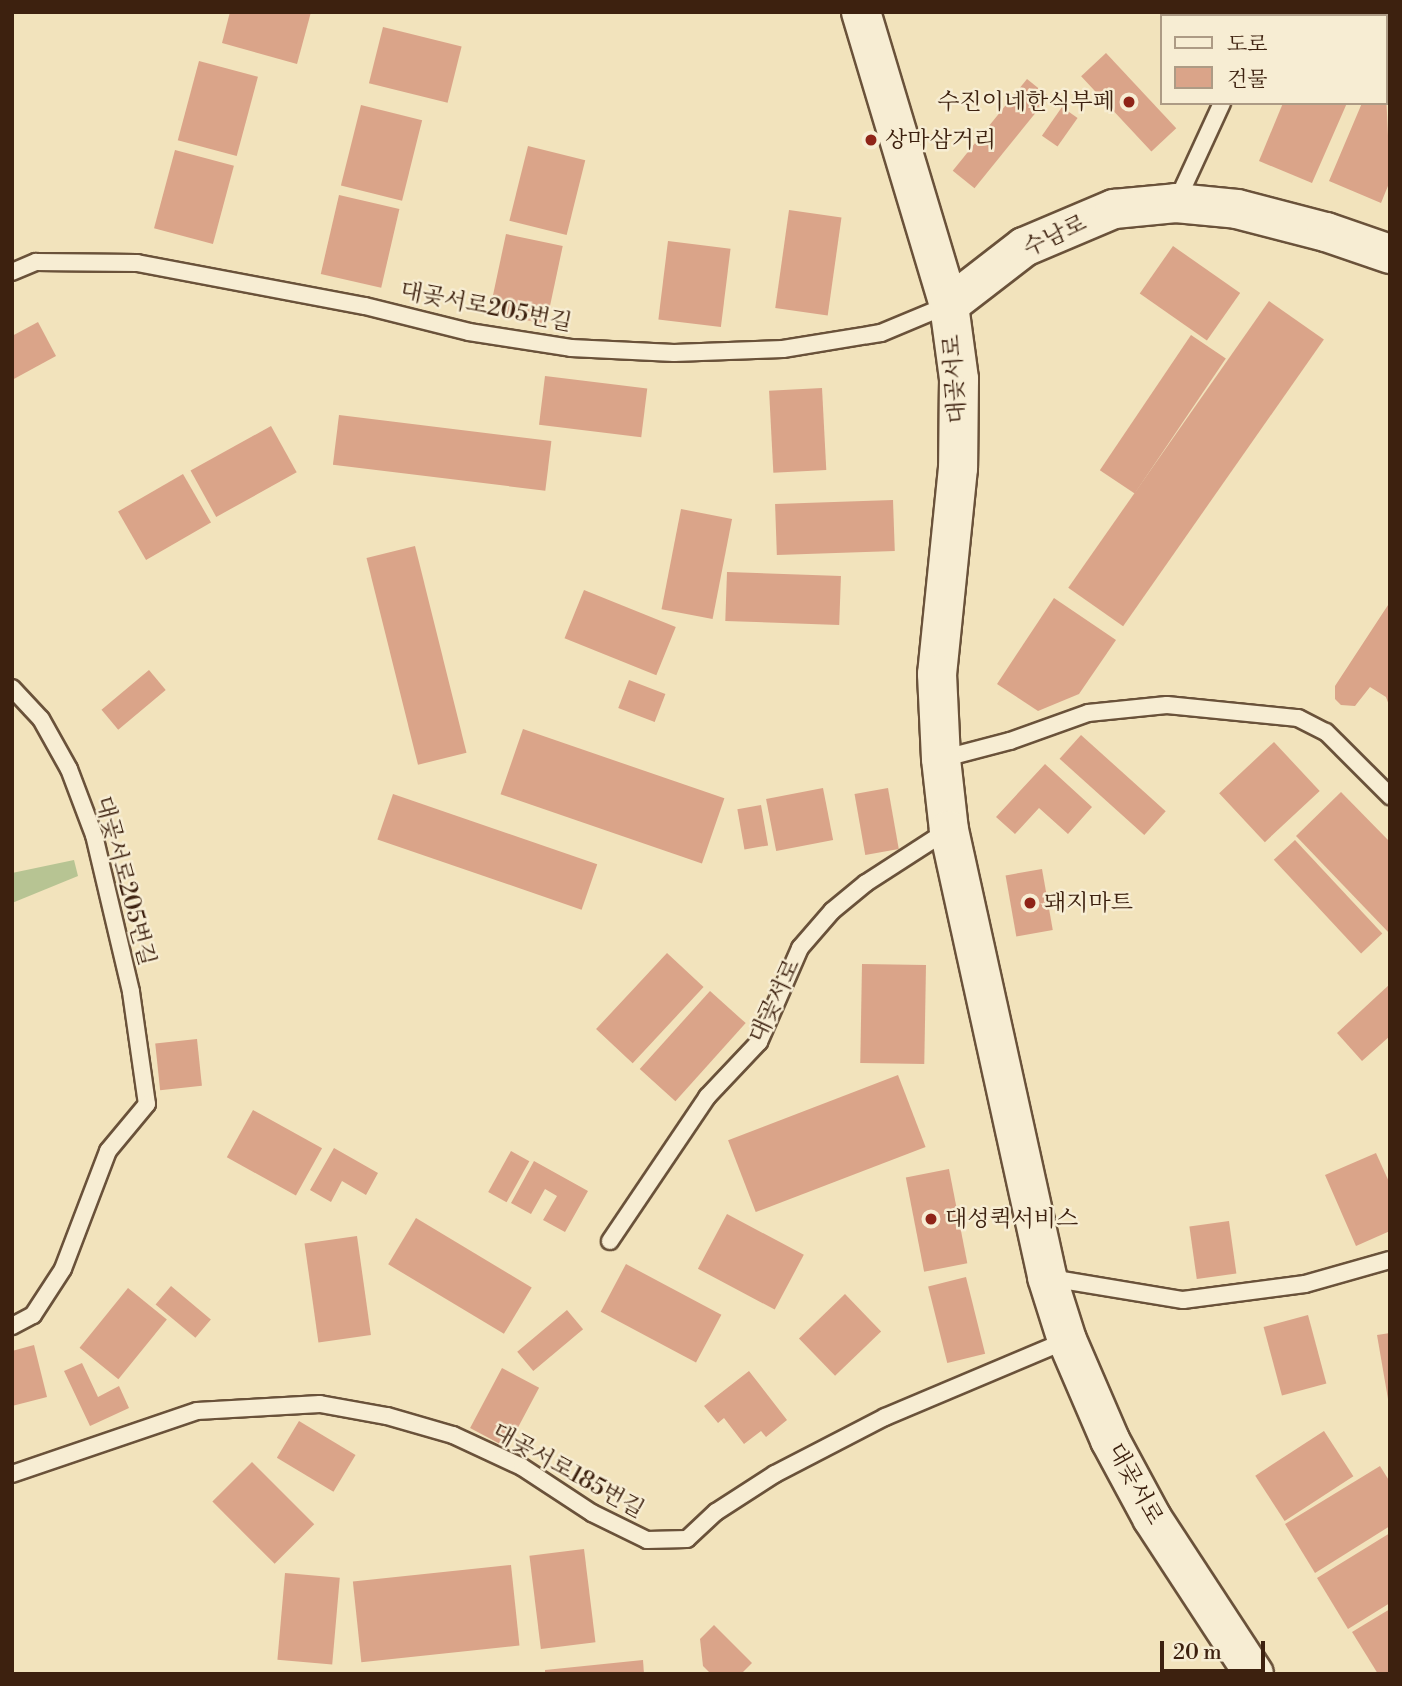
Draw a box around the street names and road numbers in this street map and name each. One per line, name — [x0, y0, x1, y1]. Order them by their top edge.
street label: 수남로 — [1019, 209, 1091, 263]
street label: 대곶서로205번길 — [398, 277, 574, 337]
street label: 대곶서로 — [938, 334, 972, 424]
street label: 대곶서로205번길 — [89, 793, 161, 969]
street label: 대곶서로 — [744, 955, 806, 1047]
street label: 대곶서로185번길 — [487, 1418, 649, 1524]
street label: 대곶서로 — [1101, 1438, 1169, 1530]

